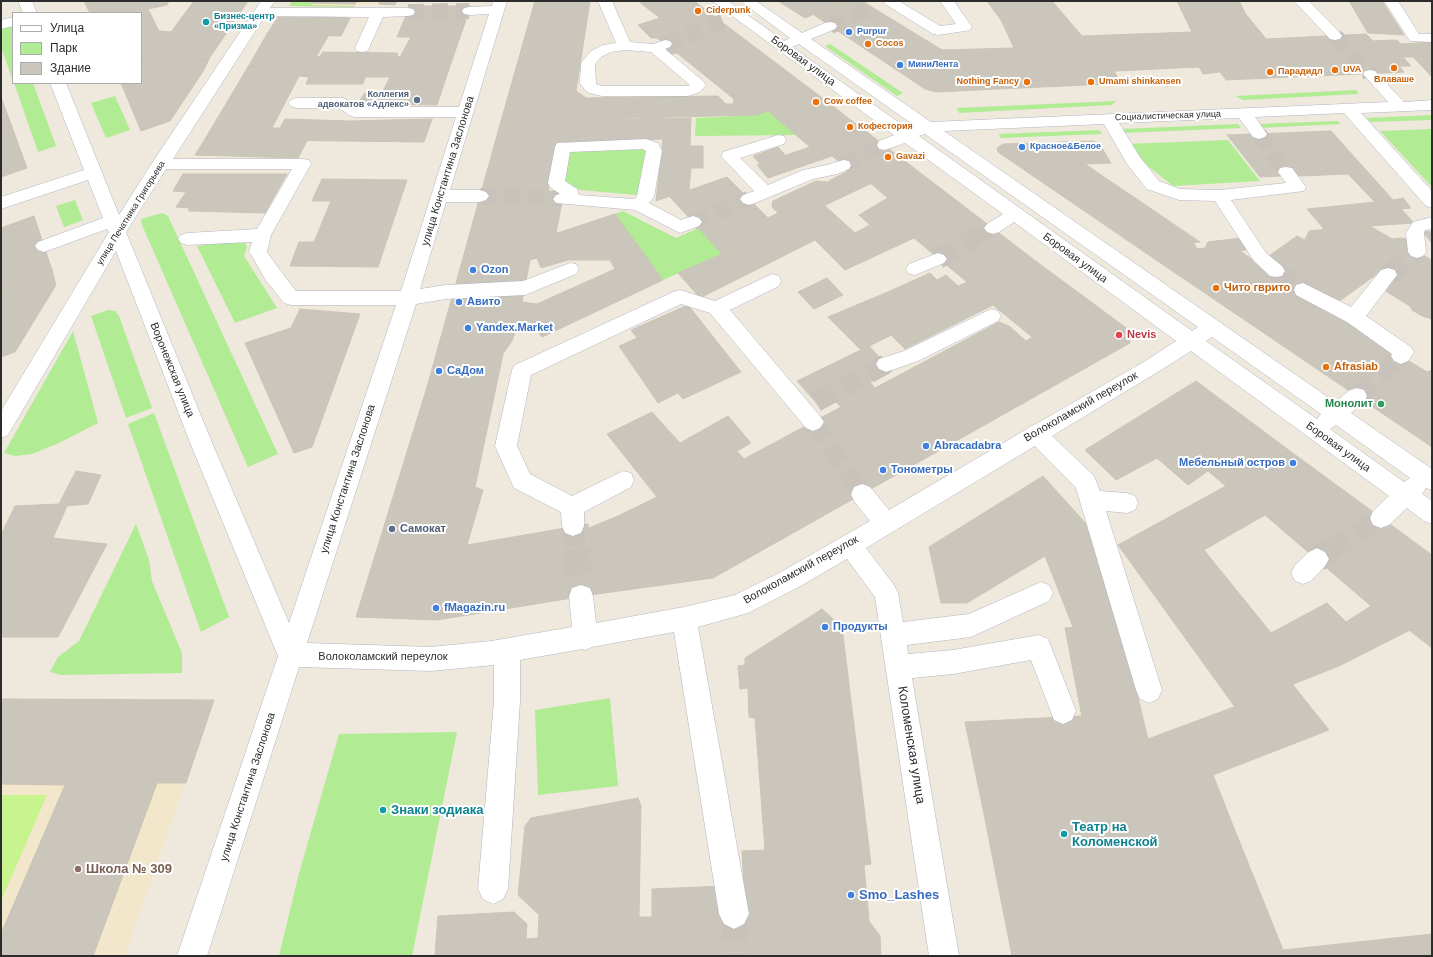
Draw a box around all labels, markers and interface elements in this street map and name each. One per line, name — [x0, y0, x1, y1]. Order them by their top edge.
marker: Ciderpunk — [693, 6, 703, 16]
place label: Ciderpunk — [706, 6, 751, 16]
legend — [12, 12, 142, 84]
place label: Бизнес-центр «Призма» — [214, 12, 275, 33]
marker: Бизнес-центр «Призма» — [201, 17, 211, 27]
text: Улица — [50, 21, 84, 35]
marker: Purpur — [844, 27, 854, 37]
place label: Purpur — [857, 27, 887, 37]
street label: Боровая улица — [768, 33, 838, 89]
marker: Cocos — [863, 39, 873, 49]
place label: Cocos — [876, 39, 904, 49]
text: Парк — [50, 41, 77, 55]
marker: МиниЛента — [895, 60, 905, 70]
place label: МиниЛента — [908, 60, 958, 70]
text: Здание — [50, 61, 91, 75]
marker: Влаваше — [1389, 63, 1399, 73]
marker: UVA — [1330, 65, 1340, 75]
place label: UVA — [1343, 65, 1361, 75]
marker: Парадидл — [1265, 67, 1275, 77]
place label: Парадидл — [1278, 67, 1323, 77]
place label: Влаваше — [1374, 75, 1414, 85]
place label: Nothing Fancy — [957, 77, 1019, 87]
marker: Nothing Fancy — [1022, 77, 1032, 87]
marker: Umami shinkansen — [1086, 77, 1096, 87]
place label: Umami shinkansen — [1099, 77, 1181, 87]
place label: Коллегия адвокатов «Адлекс» — [318, 90, 409, 111]
marker: Коллегия адвокатов «Адлекс» — [412, 95, 422, 105]
street label: улица Константина Заслонова — [419, 95, 477, 247]
marker: Cow coffee — [811, 97, 821, 107]
place label: Cow coffee — [824, 97, 872, 107]
street label: Социалистическая улица — [1115, 109, 1221, 123]
marker: Кофестория — [845, 122, 855, 132]
place label: Кофестория — [858, 122, 913, 132]
marker: Красное&Белое — [1017, 142, 1027, 152]
place label: Красное&Белое — [1030, 142, 1101, 152]
marker: Gavazi — [883, 152, 893, 162]
place label: Gavazi — [896, 152, 925, 162]
street label: улица Печатника Григорьева — [94, 159, 168, 267]
street label: Боровая улица — [1040, 230, 1110, 286]
place label: Ozon — [481, 263, 508, 277]
marker: Ozon — [468, 265, 478, 275]
place label: Чито гврито — [1224, 281, 1290, 295]
marker: Чито гврито — [1211, 283, 1221, 293]
place label: Авито — [467, 295, 500, 309]
marker: Авито — [454, 297, 464, 307]
street label: Воронежская улица — [147, 321, 197, 419]
place label: Yandex.Market — [476, 321, 553, 335]
marker: Yandex.Market — [463, 323, 473, 333]
place label: Nevis — [1127, 328, 1156, 342]
marker: Nevis — [1114, 330, 1124, 340]
place label: Afrasiab — [1334, 360, 1378, 374]
marker: Afrasiab — [1321, 362, 1331, 372]
place label: СаДом — [447, 364, 484, 378]
marker: СаДом — [434, 366, 444, 376]
street label: Волоколамский переулок — [1022, 369, 1140, 445]
place label: Монолит — [1325, 397, 1373, 411]
marker: Монолит — [1376, 399, 1386, 409]
street label: улица Константина Заслонова — [318, 403, 378, 555]
street label: Боровая улица — [1303, 419, 1373, 475]
place label: Abracadabra — [934, 439, 1001, 453]
marker: Abracadabra — [921, 441, 931, 451]
place label: Мебельный остров — [1179, 456, 1285, 470]
marker: Мебельный остров — [1288, 458, 1298, 468]
place label: Тонометры — [891, 463, 953, 477]
marker: Тонометры — [878, 465, 888, 475]
place label: Самокат — [400, 522, 446, 536]
marker: Самокат — [387, 524, 397, 534]
street label: Волоколамский переулок — [741, 533, 861, 607]
place label: fMagazin.ru — [444, 601, 505, 615]
marker: fMagazin.ru — [431, 603, 441, 613]
place label: Продукты — [833, 620, 888, 634]
marker: Продукты — [820, 622, 830, 632]
street label: Волоколамский переулок — [318, 650, 448, 664]
street label: Коломенская улица — [894, 685, 928, 805]
street label: улица Константина Заслонова — [218, 711, 278, 863]
place label: Знаки зодиака — [391, 802, 483, 818]
marker: Знаки зодиака — [378, 805, 388, 815]
place label: Театр на Коломенской — [1072, 819, 1158, 850]
marker: Театр на Коломенской — [1059, 829, 1069, 839]
place label: Школа № 309 — [86, 861, 172, 877]
marker: Школа № 309 — [73, 864, 83, 874]
place label: Smo_Lashes — [859, 887, 939, 903]
marker: Smo_Lashes — [846, 890, 856, 900]

